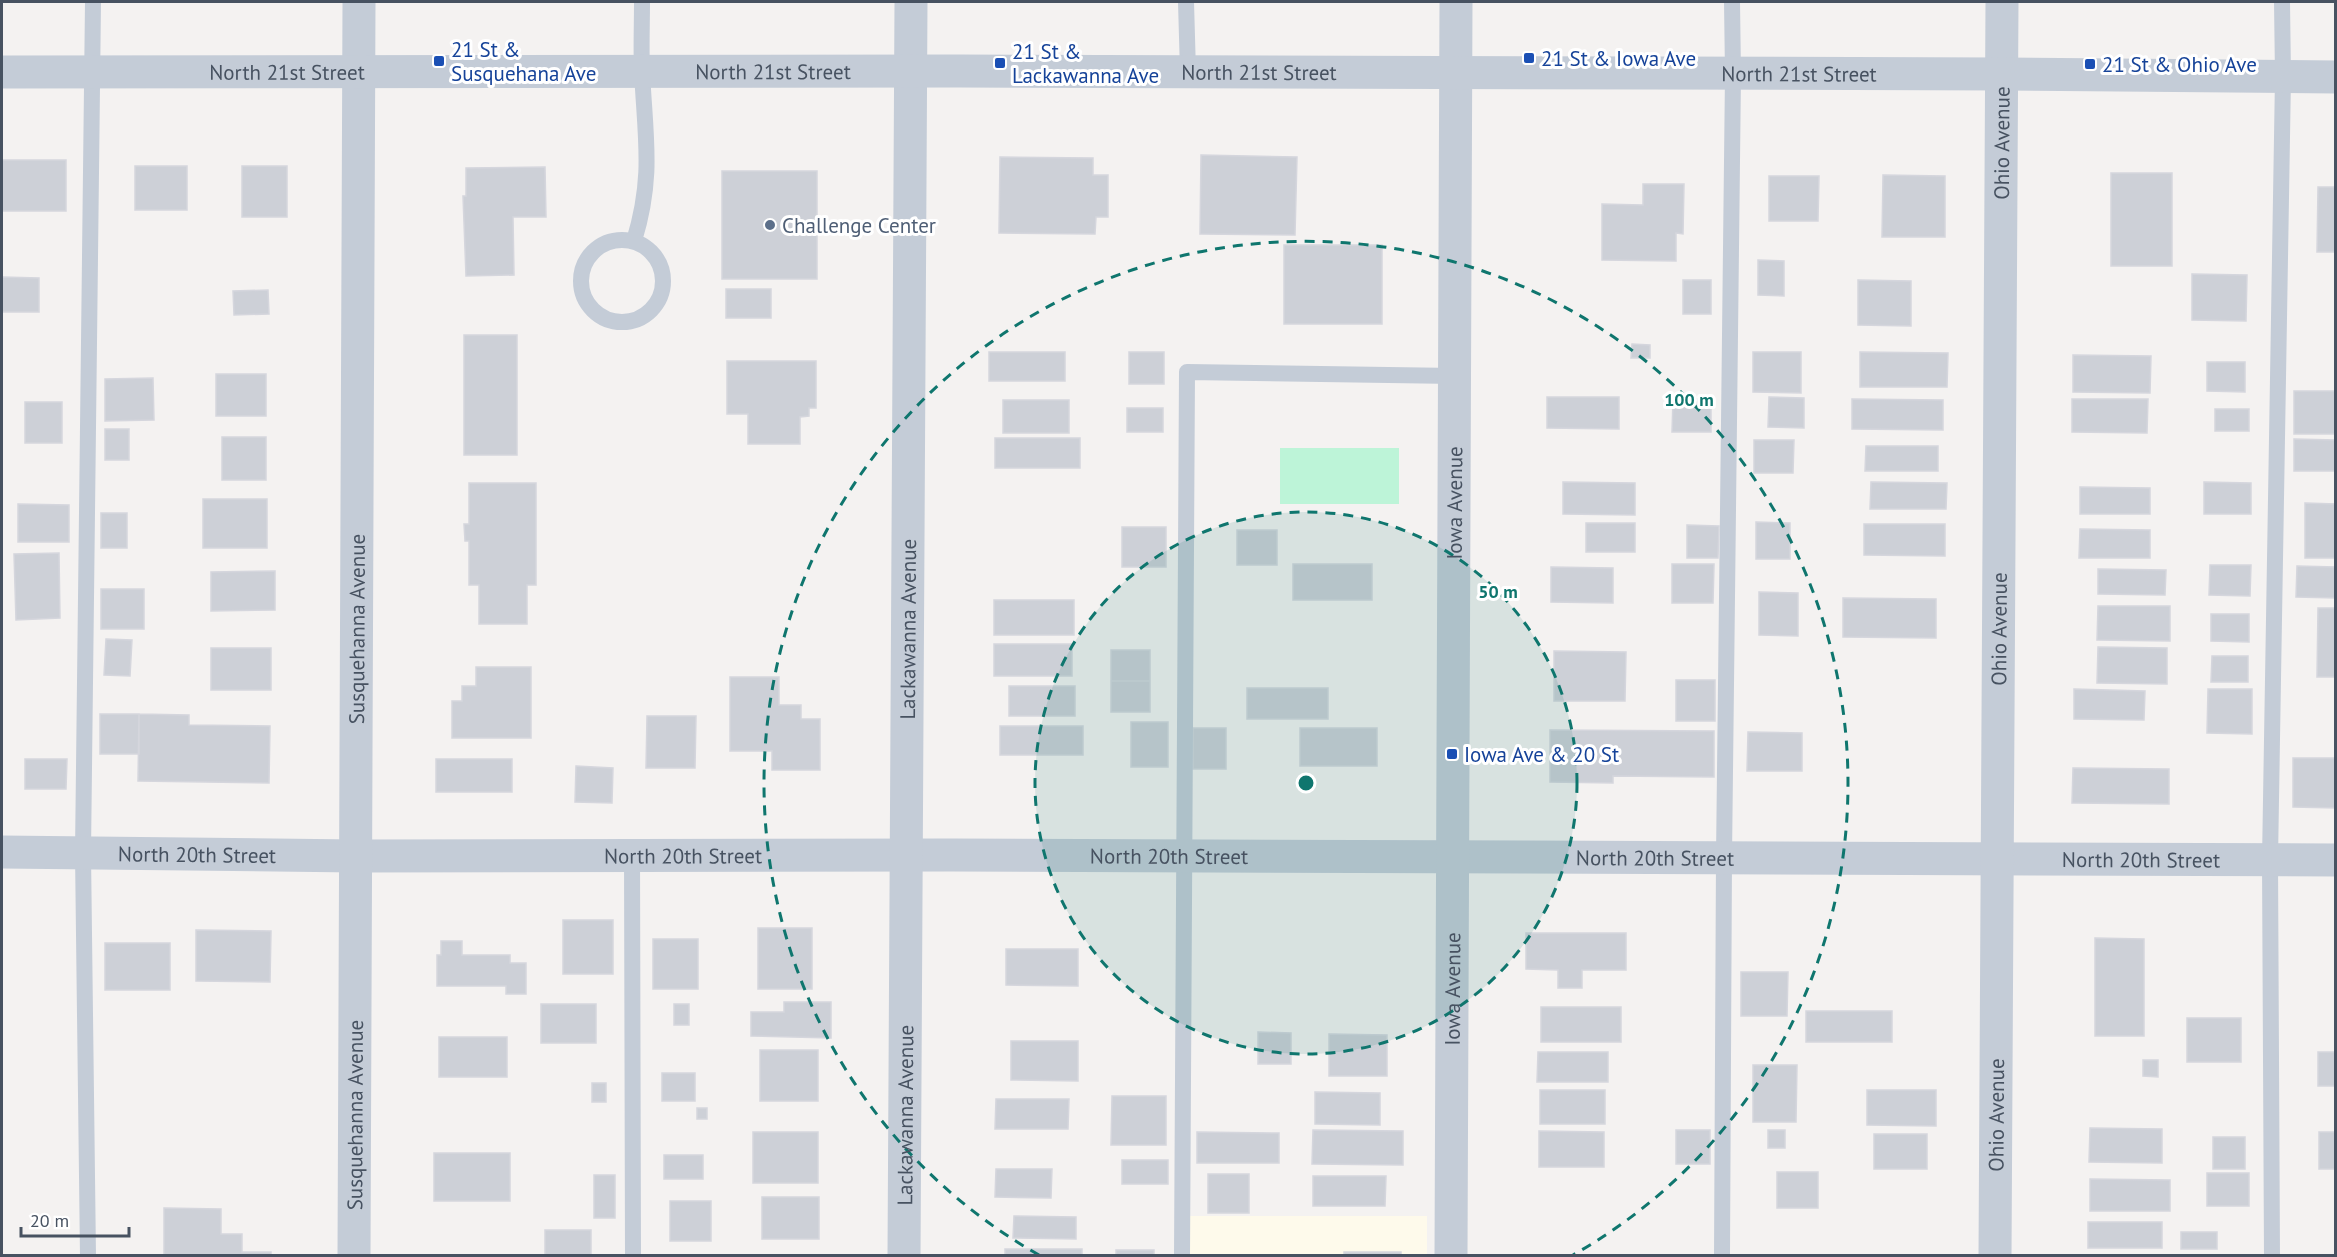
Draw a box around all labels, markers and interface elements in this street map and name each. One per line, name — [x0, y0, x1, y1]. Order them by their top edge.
place label: 21 St & Susquehana Ave — [451, 36, 596, 87]
place label: 21 St & Lackawanna Ave — [1012, 38, 1159, 89]
place label: 21 St & Iowa Ave — [1541, 45, 1696, 72]
marker: 21 St & Iowa Ave — [1522, 51, 1536, 65]
place label: 21 St & Ohio Ave — [2102, 51, 2257, 78]
marker: 21 St & Susquehana Ave — [432, 54, 446, 68]
marker: 21 St & Lackawanna Ave — [993, 56, 1007, 70]
marker: 21 St & Ohio Ave — [2083, 57, 2097, 71]
street label: North 21st Street — [209, 58, 365, 85]
street label: North 21st Street — [695, 58, 851, 85]
street label: North 21st Street — [1181, 58, 1337, 86]
street label: North 21st Street — [1721, 60, 1877, 87]
street label: Ohio Avenue — [1987, 86, 2015, 200]
place label: Challenge Center — [782, 212, 936, 239]
marker: Challenge Center — [763, 218, 777, 232]
text: 100 m — [1664, 388, 1714, 411]
street label: Iowa Avenue — [1440, 446, 1468, 560]
street label: Susquehanna Avenue — [343, 534, 370, 724]
street label: Lackawanna Avenue — [893, 539, 922, 719]
street label: Ohio Avenue — [1985, 572, 2012, 686]
text: 50 m — [1478, 580, 1518, 603]
place label: Iowa Ave & 20 St — [1464, 741, 1619, 768]
marker: Iowa Ave & 20 St — [1445, 747, 1459, 761]
centre of rings — [1296, 773, 1316, 793]
street label: North 20th Street — [118, 840, 276, 869]
street label: North 20th Street — [604, 842, 762, 869]
street label: North 20th Street — [1090, 842, 1248, 870]
street label: North 20th Street — [1576, 844, 1734, 871]
street label: North 20th Street — [2062, 846, 2220, 873]
street label: Iowa Avenue — [1438, 932, 1466, 1046]
street label: Susquehanna Avenue — [341, 1020, 368, 1210]
street label: Lackawanna Avenue — [891, 1025, 919, 1205]
street label: Ohio Avenue — [1982, 1058, 2010, 1172]
scale bar — [21, 1200, 129, 1238]
text: 20 m — [30, 1209, 69, 1232]

